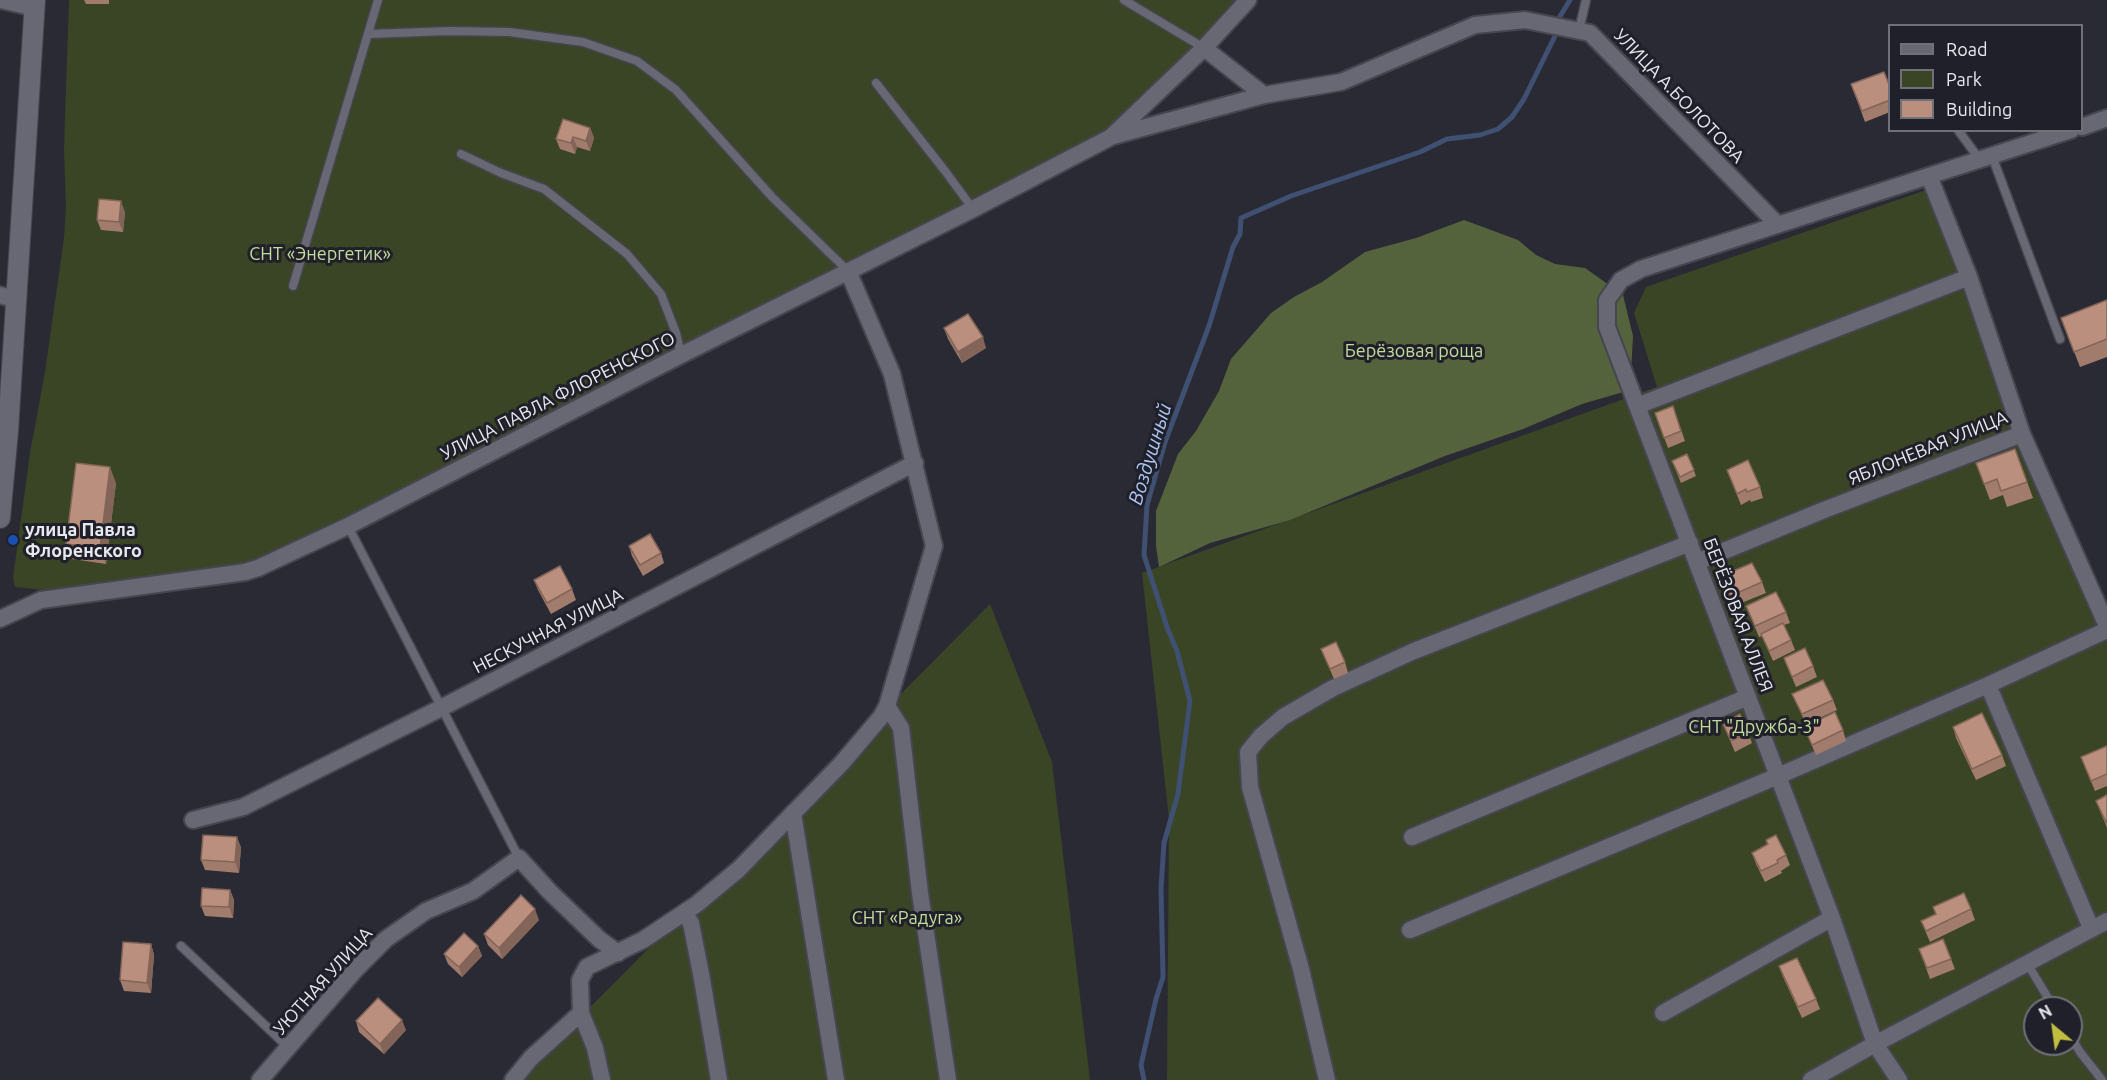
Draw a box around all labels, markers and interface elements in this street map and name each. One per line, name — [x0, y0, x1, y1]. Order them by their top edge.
legend — [1888, 24, 2083, 132]
street label: УЛИЦА А.БОЛОТОВА — [1609, 25, 1749, 167]
text: Road — [1946, 39, 1988, 59]
text: Park — [1946, 69, 1982, 89]
text: Building — [1946, 99, 2012, 119]
park label: СНТ «Энергетик» — [249, 243, 391, 265]
street label: УЛИЦА ПАВЛА ФЛОРЕНСКОГО — [437, 327, 679, 465]
park label: Берёзовая роща — [1345, 340, 1483, 362]
water label: Воздушный — [1123, 400, 1177, 508]
street label: ЯБЛОНЕВАЯ УЛИЦА — [1845, 406, 2011, 490]
place label: улица Павла Флоренского — [25, 519, 142, 562]
marker: улица Павла Флоренского — [6, 533, 20, 547]
street label: БЕРЁЗОВАЯ АЛЛЕЯ — [1699, 535, 1777, 695]
street label: НЕСКУЧНАЯ УЛИЦА — [469, 584, 627, 678]
park label: СНТ "Дружба-3" — [1688, 716, 1820, 738]
park label: СНТ «Радуга» — [852, 907, 962, 929]
street label: УЮТНАЯ УЛИЦА — [269, 923, 377, 1039]
north arrow — [2023, 996, 2083, 1056]
text: N — [2036, 1001, 2055, 1023]

